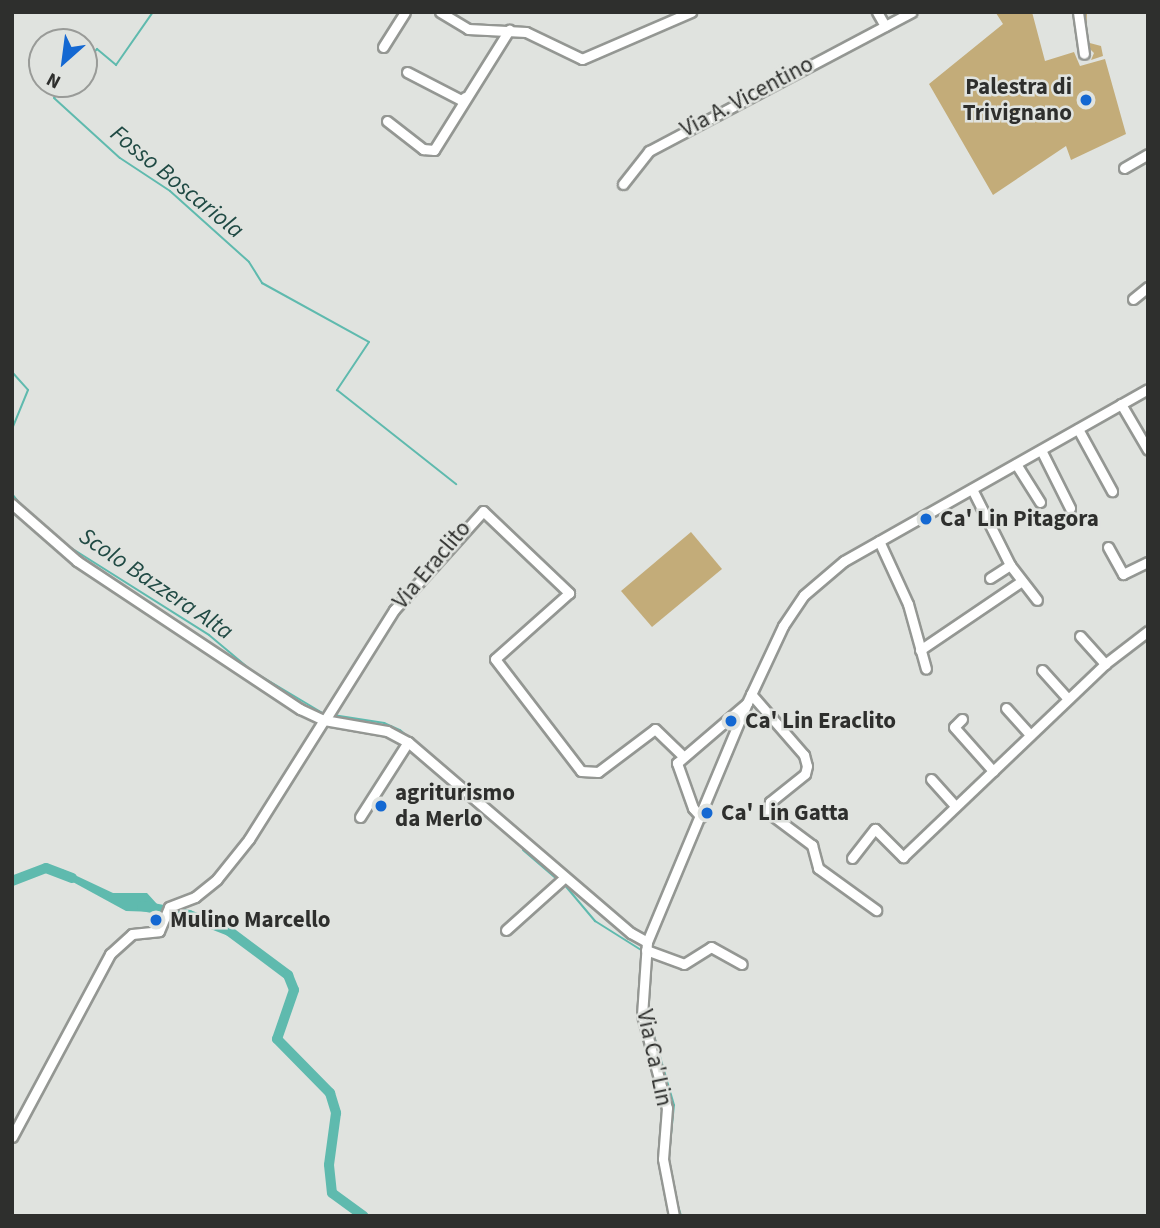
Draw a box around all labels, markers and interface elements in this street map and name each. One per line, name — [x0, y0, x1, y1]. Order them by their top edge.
north arrow — [28, 28, 98, 98]
street label: Via A. Vicentino — [676, 50, 818, 144]
text: N — [42, 65, 66, 95]
place label: Palestra di Trivignano — [963, 73, 1072, 127]
marker: Palestra di Trivignano — [1078, 92, 1094, 108]
water label: Fosso Boscariola — [104, 119, 250, 245]
place label: Ca' Lin Pitagora — [940, 505, 1099, 533]
marker: Ca' Lin Pitagora — [918, 511, 934, 527]
street label: Via Eraclito — [387, 515, 477, 615]
water label: Scolo Bazzera Alta — [74, 522, 238, 646]
place label: Ca' Lin Eraclito — [745, 707, 896, 735]
marker: Ca' Lin Eraclito — [723, 713, 739, 729]
place label: agriturismo da Merlo — [395, 779, 515, 833]
marker: agriturismo da Merlo — [373, 798, 389, 814]
place label: Ca' Lin Gatta — [721, 799, 849, 827]
marker: Ca' Lin Gatta — [699, 805, 715, 821]
place label: Mulino Marcello — [170, 906, 331, 934]
marker: Mulino Marcello — [148, 912, 164, 928]
street label: Via Ca' Lin — [630, 1007, 678, 1109]

